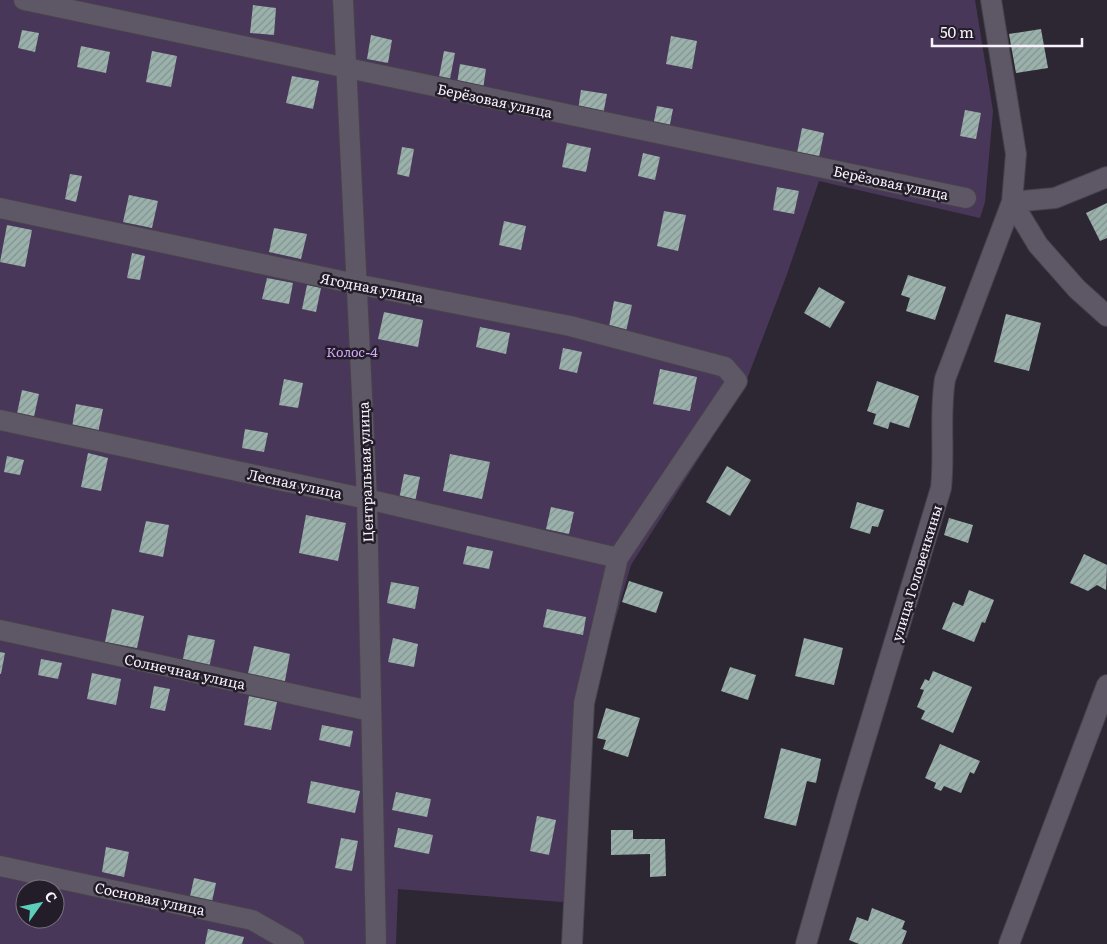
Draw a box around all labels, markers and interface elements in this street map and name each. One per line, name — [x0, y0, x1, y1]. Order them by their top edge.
scale bar — [932, 15, 1082, 47]
text: 50 m — [940, 20, 974, 43]
street label: Берёзовая улица — [436, 78, 555, 122]
street label: Берёзовая улица — [832, 160, 951, 204]
street label: Ягодная улица — [319, 267, 426, 307]
park label: Колос-4 — [326, 341, 378, 361]
street label: Центральная улица — [353, 401, 377, 543]
street label: Лесная улица — [246, 463, 345, 503]
street label: улица Головенкины — [886, 502, 946, 644]
street label: Солнечная улица — [123, 648, 248, 694]
street label: Сосновая улица — [93, 877, 207, 920]
north arrow — [15, 879, 65, 929]
text: С — [41, 887, 63, 906]

